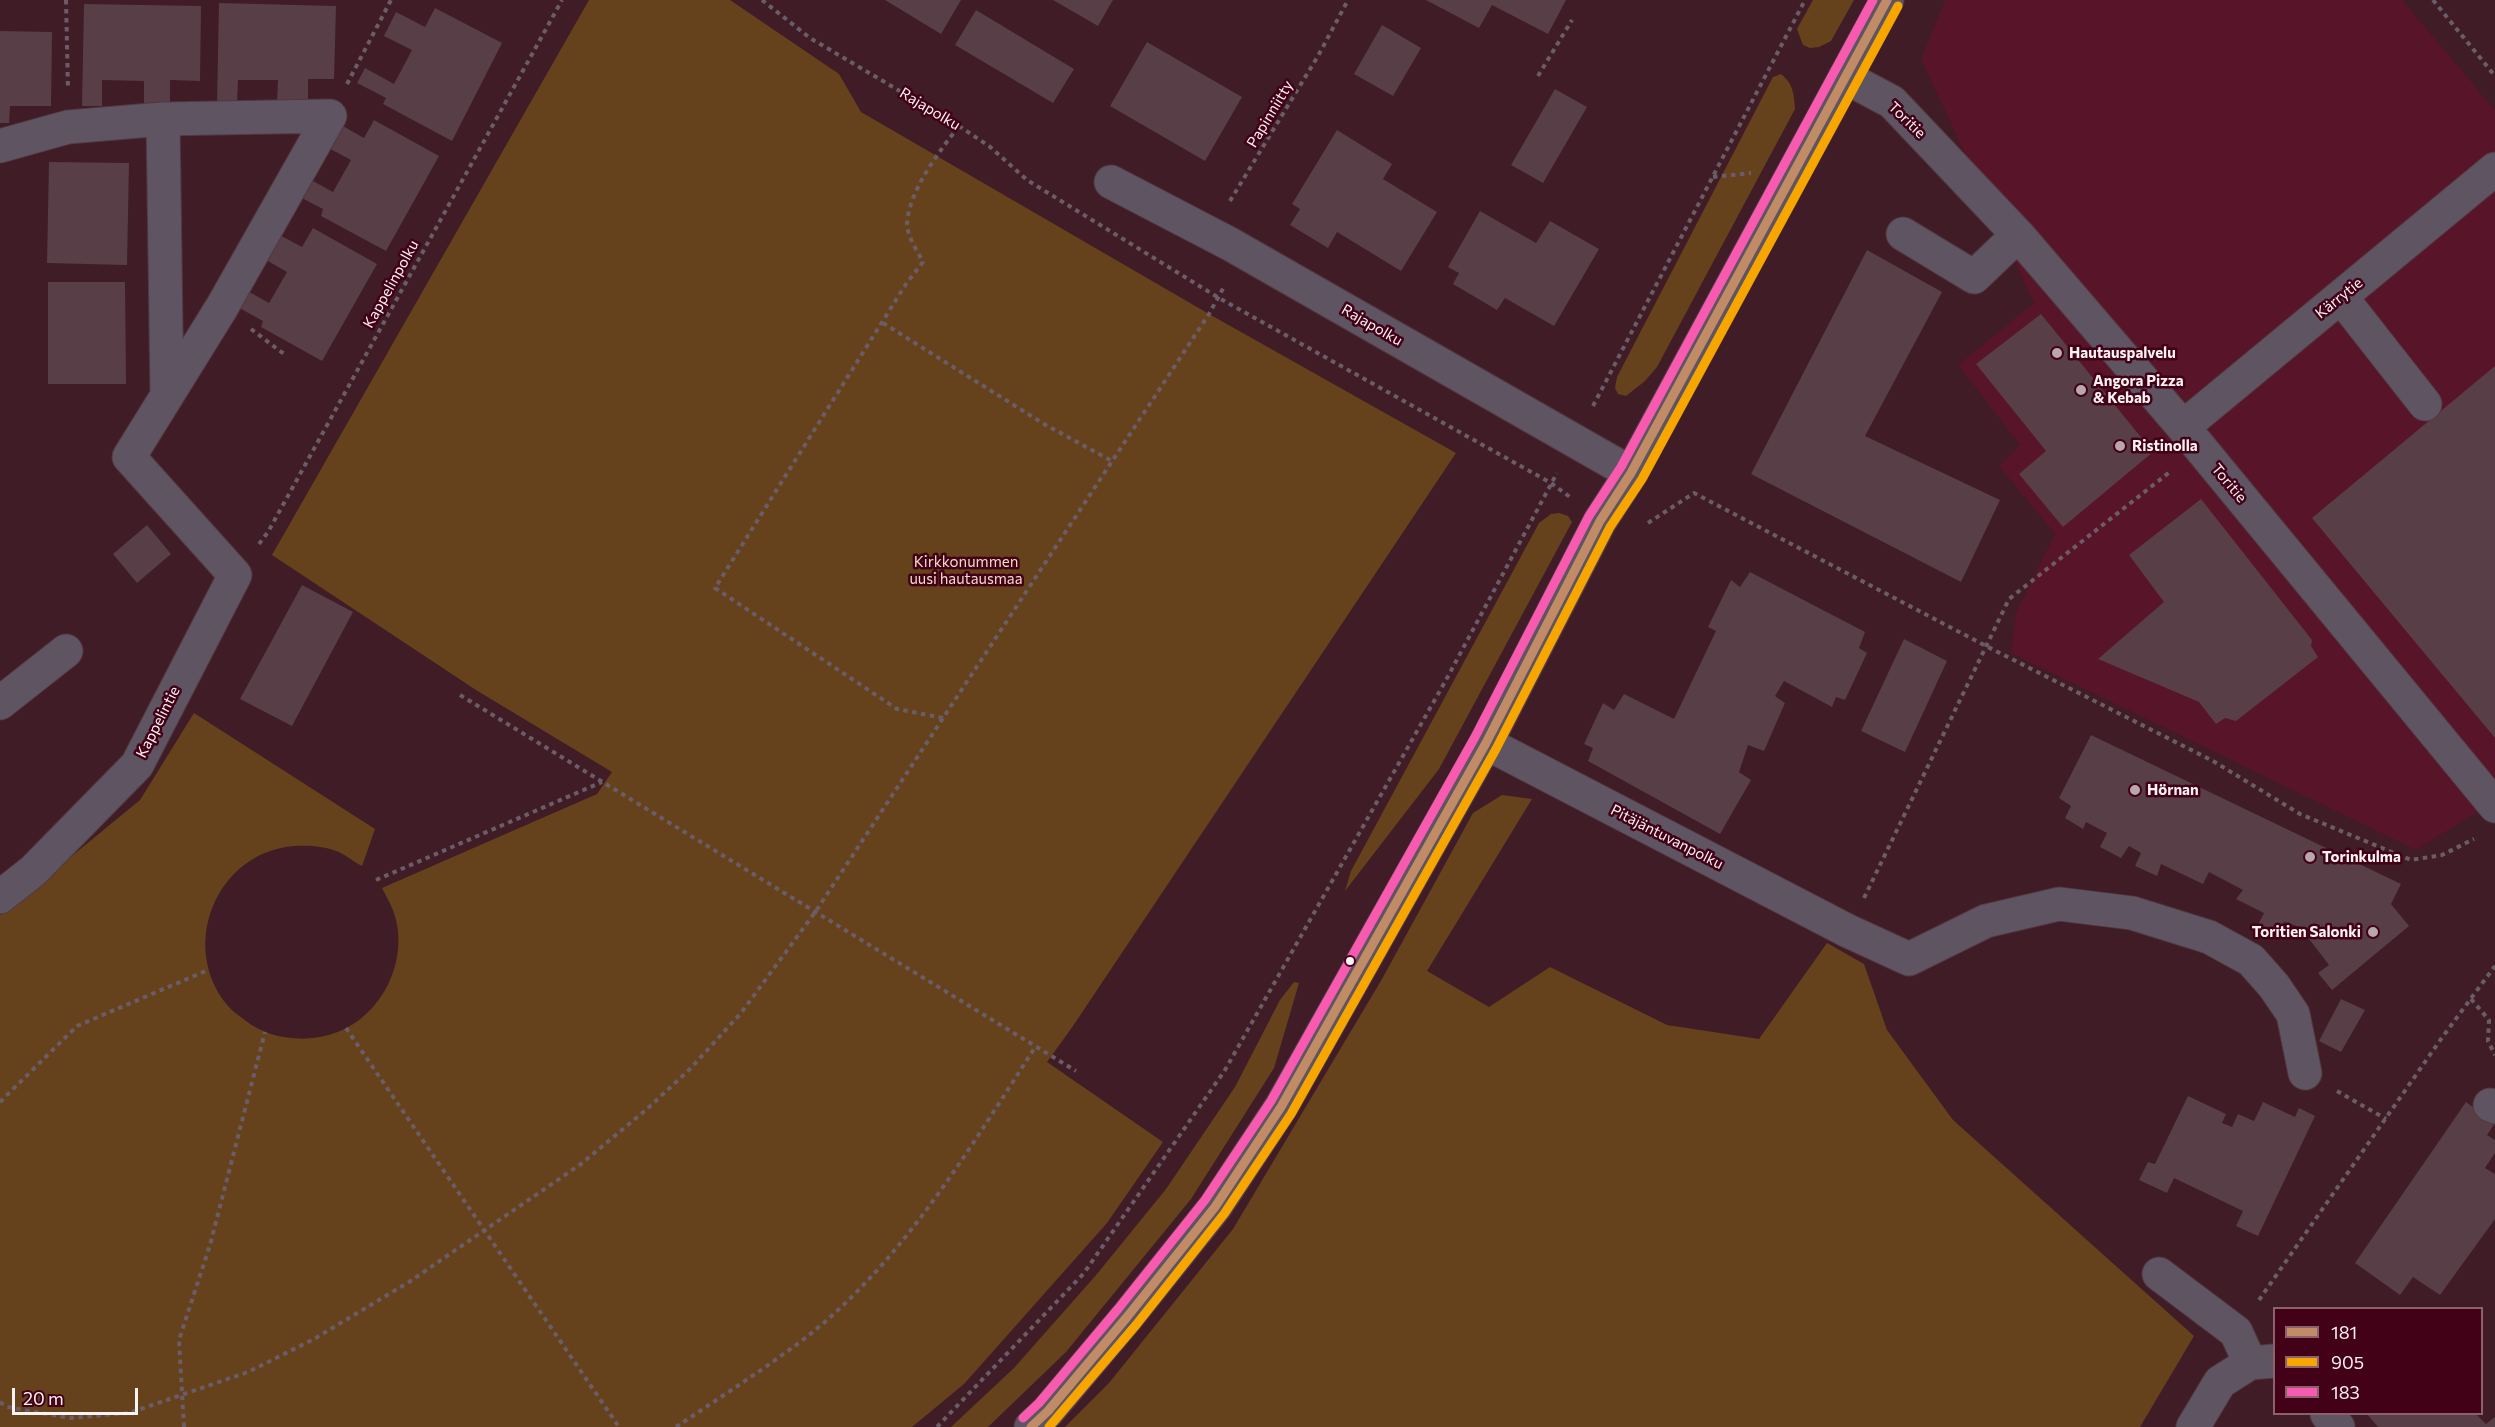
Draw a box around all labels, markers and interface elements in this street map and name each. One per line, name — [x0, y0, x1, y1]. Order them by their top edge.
street label: Papinniitty — [1243, 77, 1297, 151]
street label: Rajapolku — [896, 84, 964, 134]
street label: Toritie — [1884, 98, 1930, 142]
street label: Kappelinpolku — [359, 237, 423, 331]
street label: Kärrytie — [2312, 274, 2366, 322]
street label: Rajapolku — [1338, 300, 1406, 350]
place label: Hautauspalvelu — [2069, 344, 2176, 362]
marker: Hautauspalvelu — [2050, 346, 2064, 360]
place label: Angora Pizza & Kebab — [2093, 372, 2184, 407]
marker: Angora Pizza & Kebab — [2074, 383, 2088, 397]
place label: Ristinolla — [2132, 437, 2198, 455]
marker: Ristinolla — [2113, 439, 2127, 453]
street label: Toritie — [2208, 460, 2250, 506]
park label: Kirkkonummen uusi hautausmaa — [909, 553, 1023, 588]
street label: Kappelintie — [132, 683, 184, 761]
place label: Hörnan — [2147, 781, 2199, 799]
marker: Hörnan — [2128, 783, 2142, 797]
street label: Pitäjäntuvanpolku — [1608, 801, 1726, 873]
place label: Torinkulma — [2322, 848, 2401, 866]
marker: Torinkulma — [2303, 850, 2317, 864]
place label: Toritien Salonki — [2252, 923, 2361, 941]
marker: Toritien Salonki — [2366, 925, 2380, 939]
unlabelled marker — [1344, 955, 1356, 967]
legend — [2273, 1307, 2483, 1415]
text: 181 — [2331, 1321, 2357, 1343]
text: 905 — [2331, 1351, 2364, 1373]
scale bar — [15, 1376, 141, 1414]
text: 183 — [2331, 1381, 2360, 1403]
text: 20 m — [23, 1387, 64, 1409]

